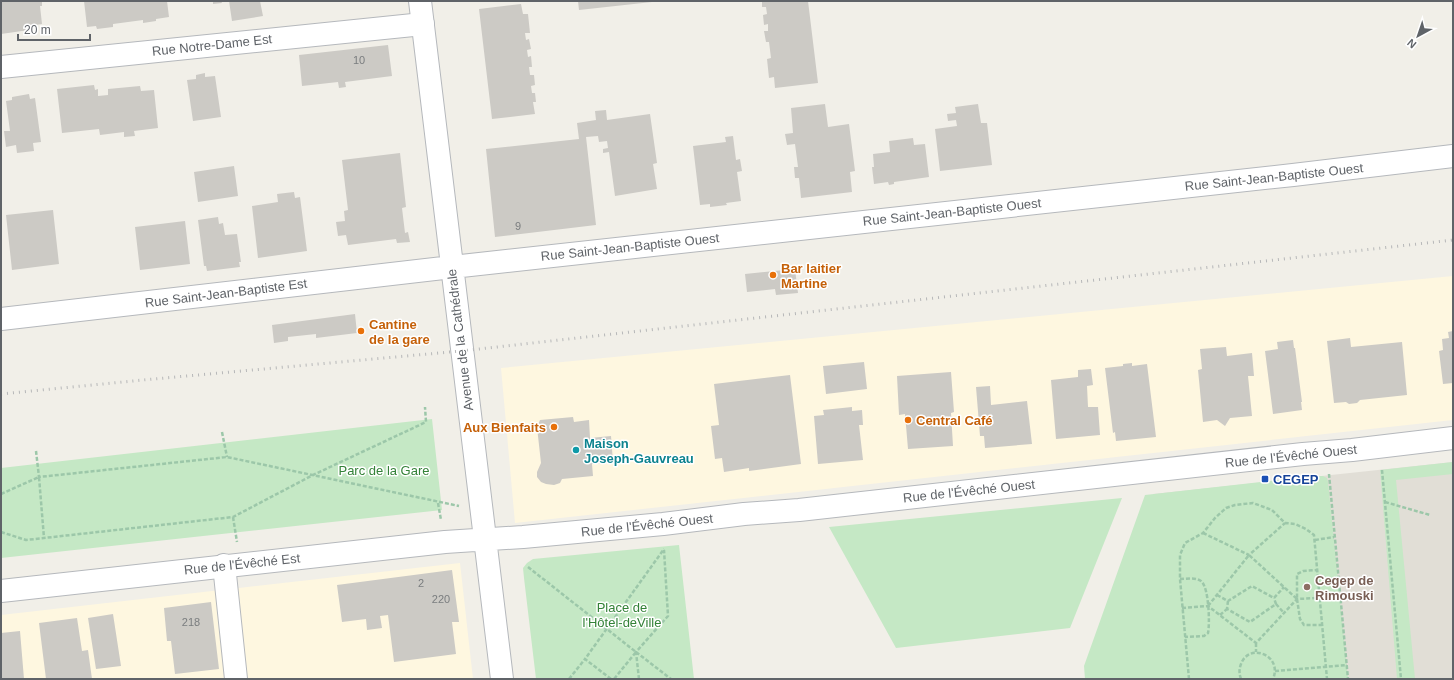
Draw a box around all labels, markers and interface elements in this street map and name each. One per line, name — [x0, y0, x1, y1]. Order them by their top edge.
scale bar — [18, 16, 90, 42]
north arrow — [1398, 16, 1438, 56]
text: 20 m — [24, 23, 51, 37]
street label: Rue Notre-Dame Est — [151, 31, 273, 59]
text: N — [1405, 36, 1418, 51]
house number: 10 — [353, 54, 365, 66]
street label: Rue Saint-Jean-Baptiste Ouest — [1184, 160, 1364, 194]
street label: Rue Saint-Jean-Baptiste Ouest — [862, 195, 1042, 229]
house number: 9 — [515, 220, 521, 232]
street label: Rue Saint-Jean-Baptiste Ouest — [540, 230, 720, 264]
place label: Bar laitier Martine — [781, 261, 841, 291]
street label: Avenue de la Cathédrale — [444, 268, 476, 412]
marker: Bar laitier Martine — [768, 270, 778, 280]
street label: Rue Saint-Jean-Baptiste Est — [144, 276, 308, 310]
place label: Cantine de la gare — [369, 317, 430, 347]
marker: Cantine de la gare — [356, 326, 366, 336]
place label: Central Café — [916, 413, 993, 428]
marker: Central Café — [903, 415, 913, 425]
place label: Aux Bienfaits — [463, 420, 546, 435]
marker: Aux Bienfaits — [549, 422, 559, 432]
place label: Maison Joseph-Gauvreau — [584, 436, 694, 466]
street label: Rue de l'Évêché Ouest — [1224, 442, 1358, 470]
marker: Maison Joseph-Gauvreau — [571, 445, 581, 455]
park label: Parc de la Gare — [338, 463, 430, 478]
place label: CEGEP — [1273, 472, 1319, 487]
marker: CEGEP — [1260, 474, 1270, 484]
street label: Rue de l'Évêché Ouest — [902, 477, 1036, 505]
street label: Rue de l'Évêché Ouest — [580, 511, 714, 539]
street label: Rue de l'Évêché Est — [183, 550, 301, 578]
place label: Cegep de Rimouski — [1315, 573, 1374, 603]
house number: 2 — [418, 577, 424, 589]
marker: Cegep de Rimouski — [1302, 582, 1312, 592]
house number: 220 — [432, 593, 450, 605]
park label: Place de l'Hôtel-deVille — [583, 600, 661, 630]
house number: 218 — [182, 616, 200, 628]

